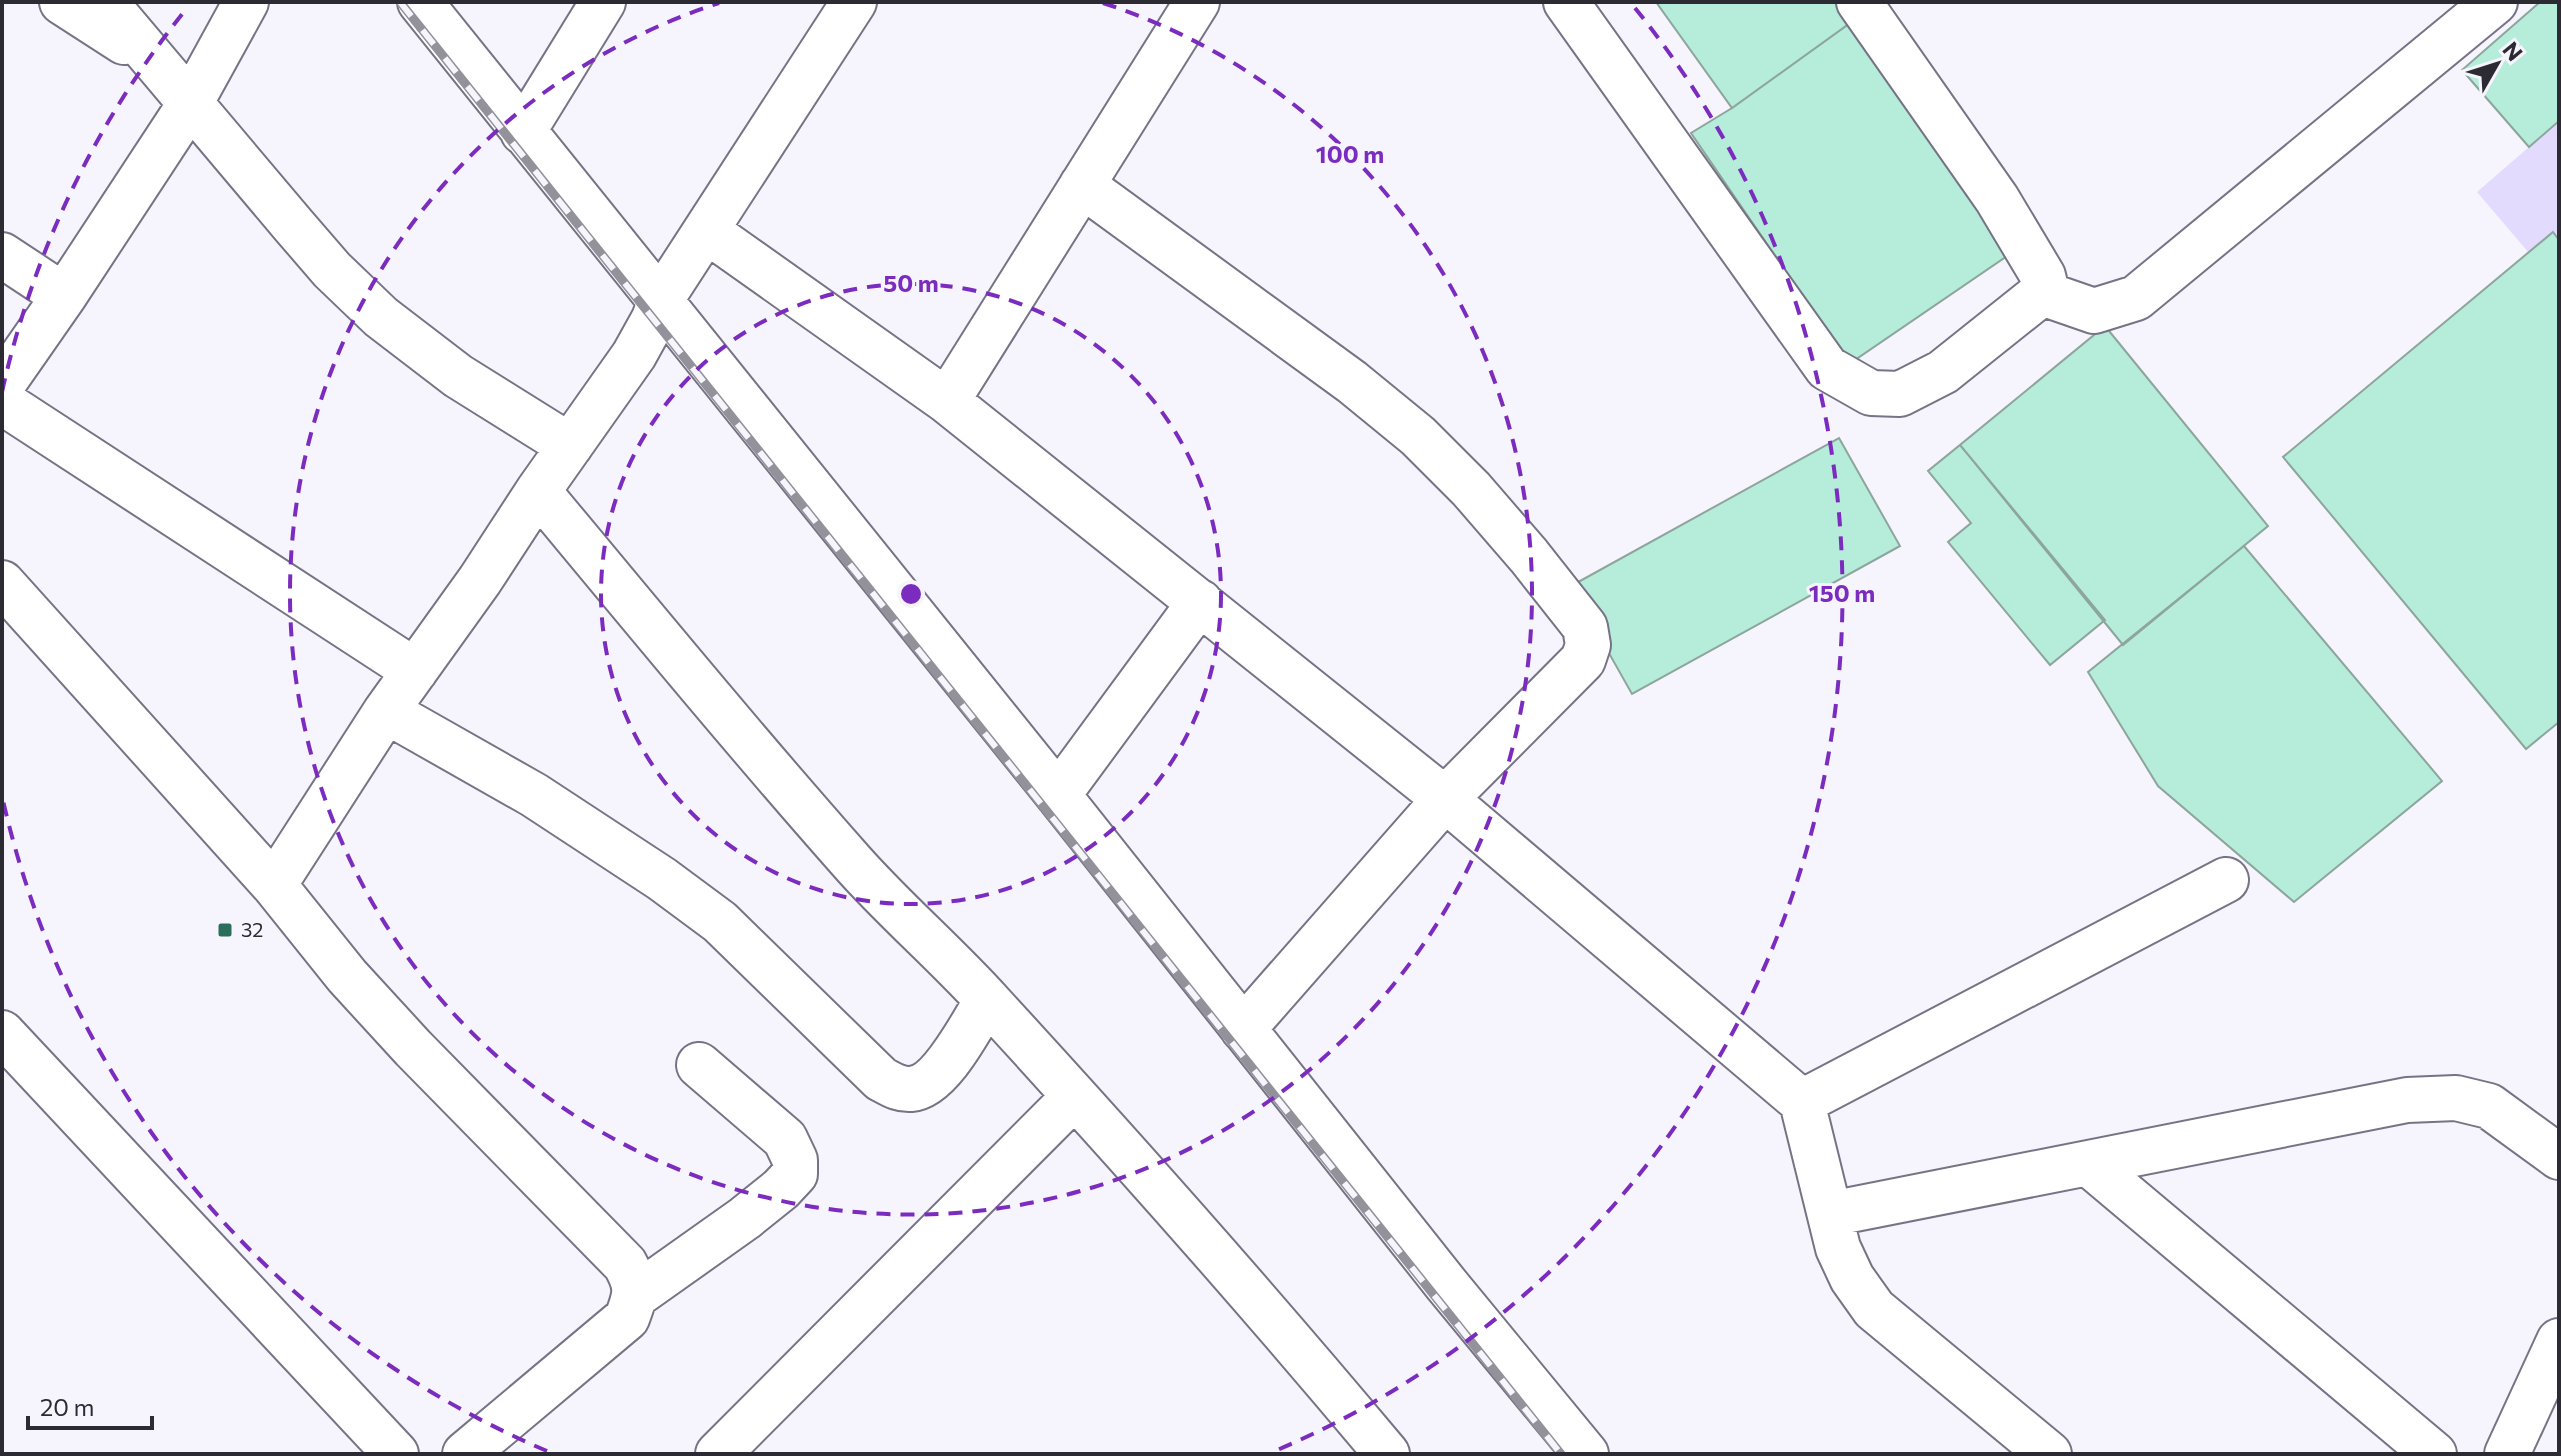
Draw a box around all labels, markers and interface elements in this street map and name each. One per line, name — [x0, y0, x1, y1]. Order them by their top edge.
north arrow — [2457, 24, 2537, 104]
text: N — [2497, 36, 2529, 66]
text: 100 m — [1316, 139, 1384, 168]
text: 50 m — [883, 268, 939, 297]
text: 150 m — [1809, 578, 1875, 607]
centre of rings — [897, 580, 925, 608]
place label: 32 — [241, 917, 263, 941]
marker: 32 — [216, 921, 234, 939]
scale bar — [28, 1380, 152, 1430]
text: 20 m — [40, 1392, 94, 1421]

